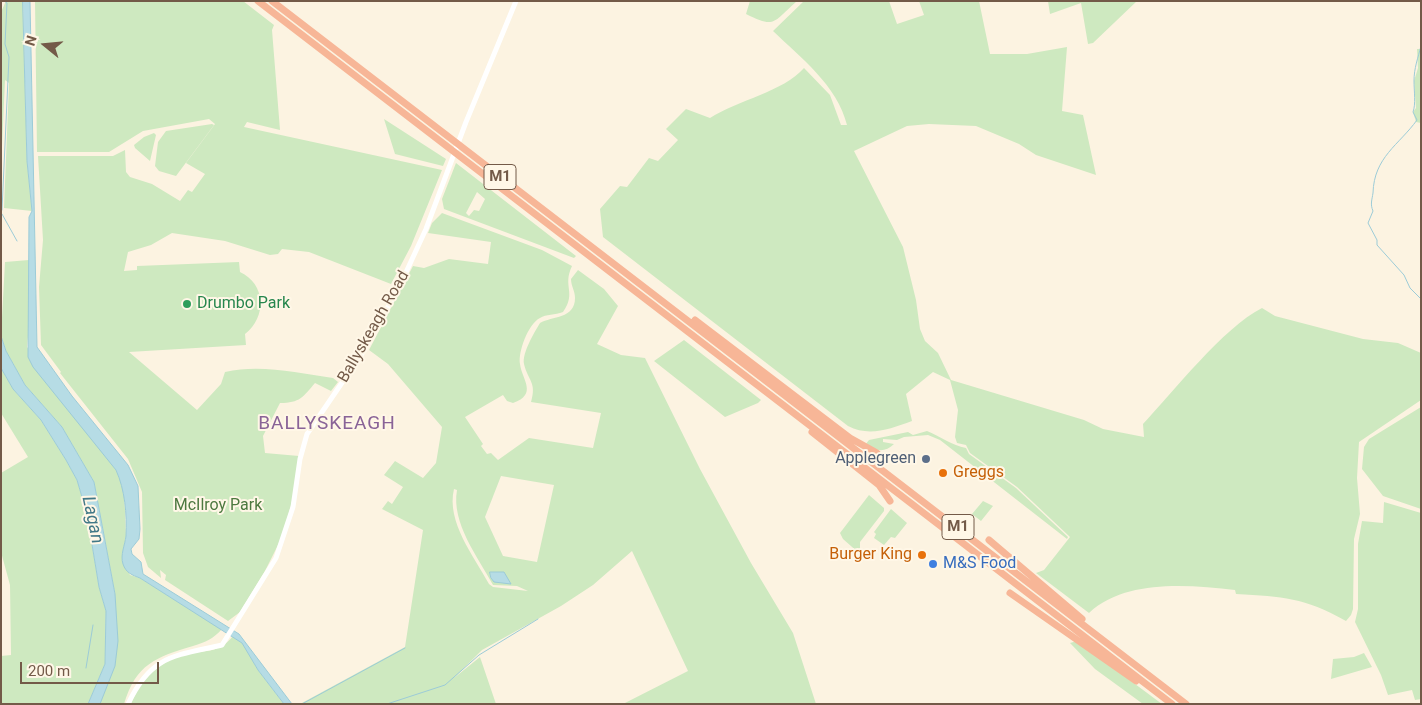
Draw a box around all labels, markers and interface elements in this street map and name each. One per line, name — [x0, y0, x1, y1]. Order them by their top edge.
north arrow — [20, 20, 70, 70]
text: N — [22, 34, 40, 48]
road number: M1 — [484, 164, 516, 190]
street label: Ballyskeagh Road — [334, 268, 414, 386]
place label: Drumbo Park — [197, 294, 290, 314]
marker: Drumbo Park — [181, 298, 193, 310]
district label: BALLYSKEAGH — [257, 413, 397, 435]
place label: Applegreen — [835, 449, 916, 469]
marker: Applegreen — [920, 453, 932, 465]
place label: Greggs — [953, 463, 1004, 483]
marker: Greggs — [937, 467, 949, 479]
water label: Lagan — [76, 494, 108, 546]
park label: McIlroy Park — [174, 496, 262, 516]
road number: M1 — [942, 514, 974, 540]
place label: Burger King — [829, 545, 912, 565]
marker: Burger King — [916, 549, 928, 561]
place label: M&S Food — [943, 554, 1016, 574]
marker: M&S Food — [927, 558, 939, 570]
scale bar — [22, 652, 161, 684]
text: 200 m — [28, 662, 70, 680]

